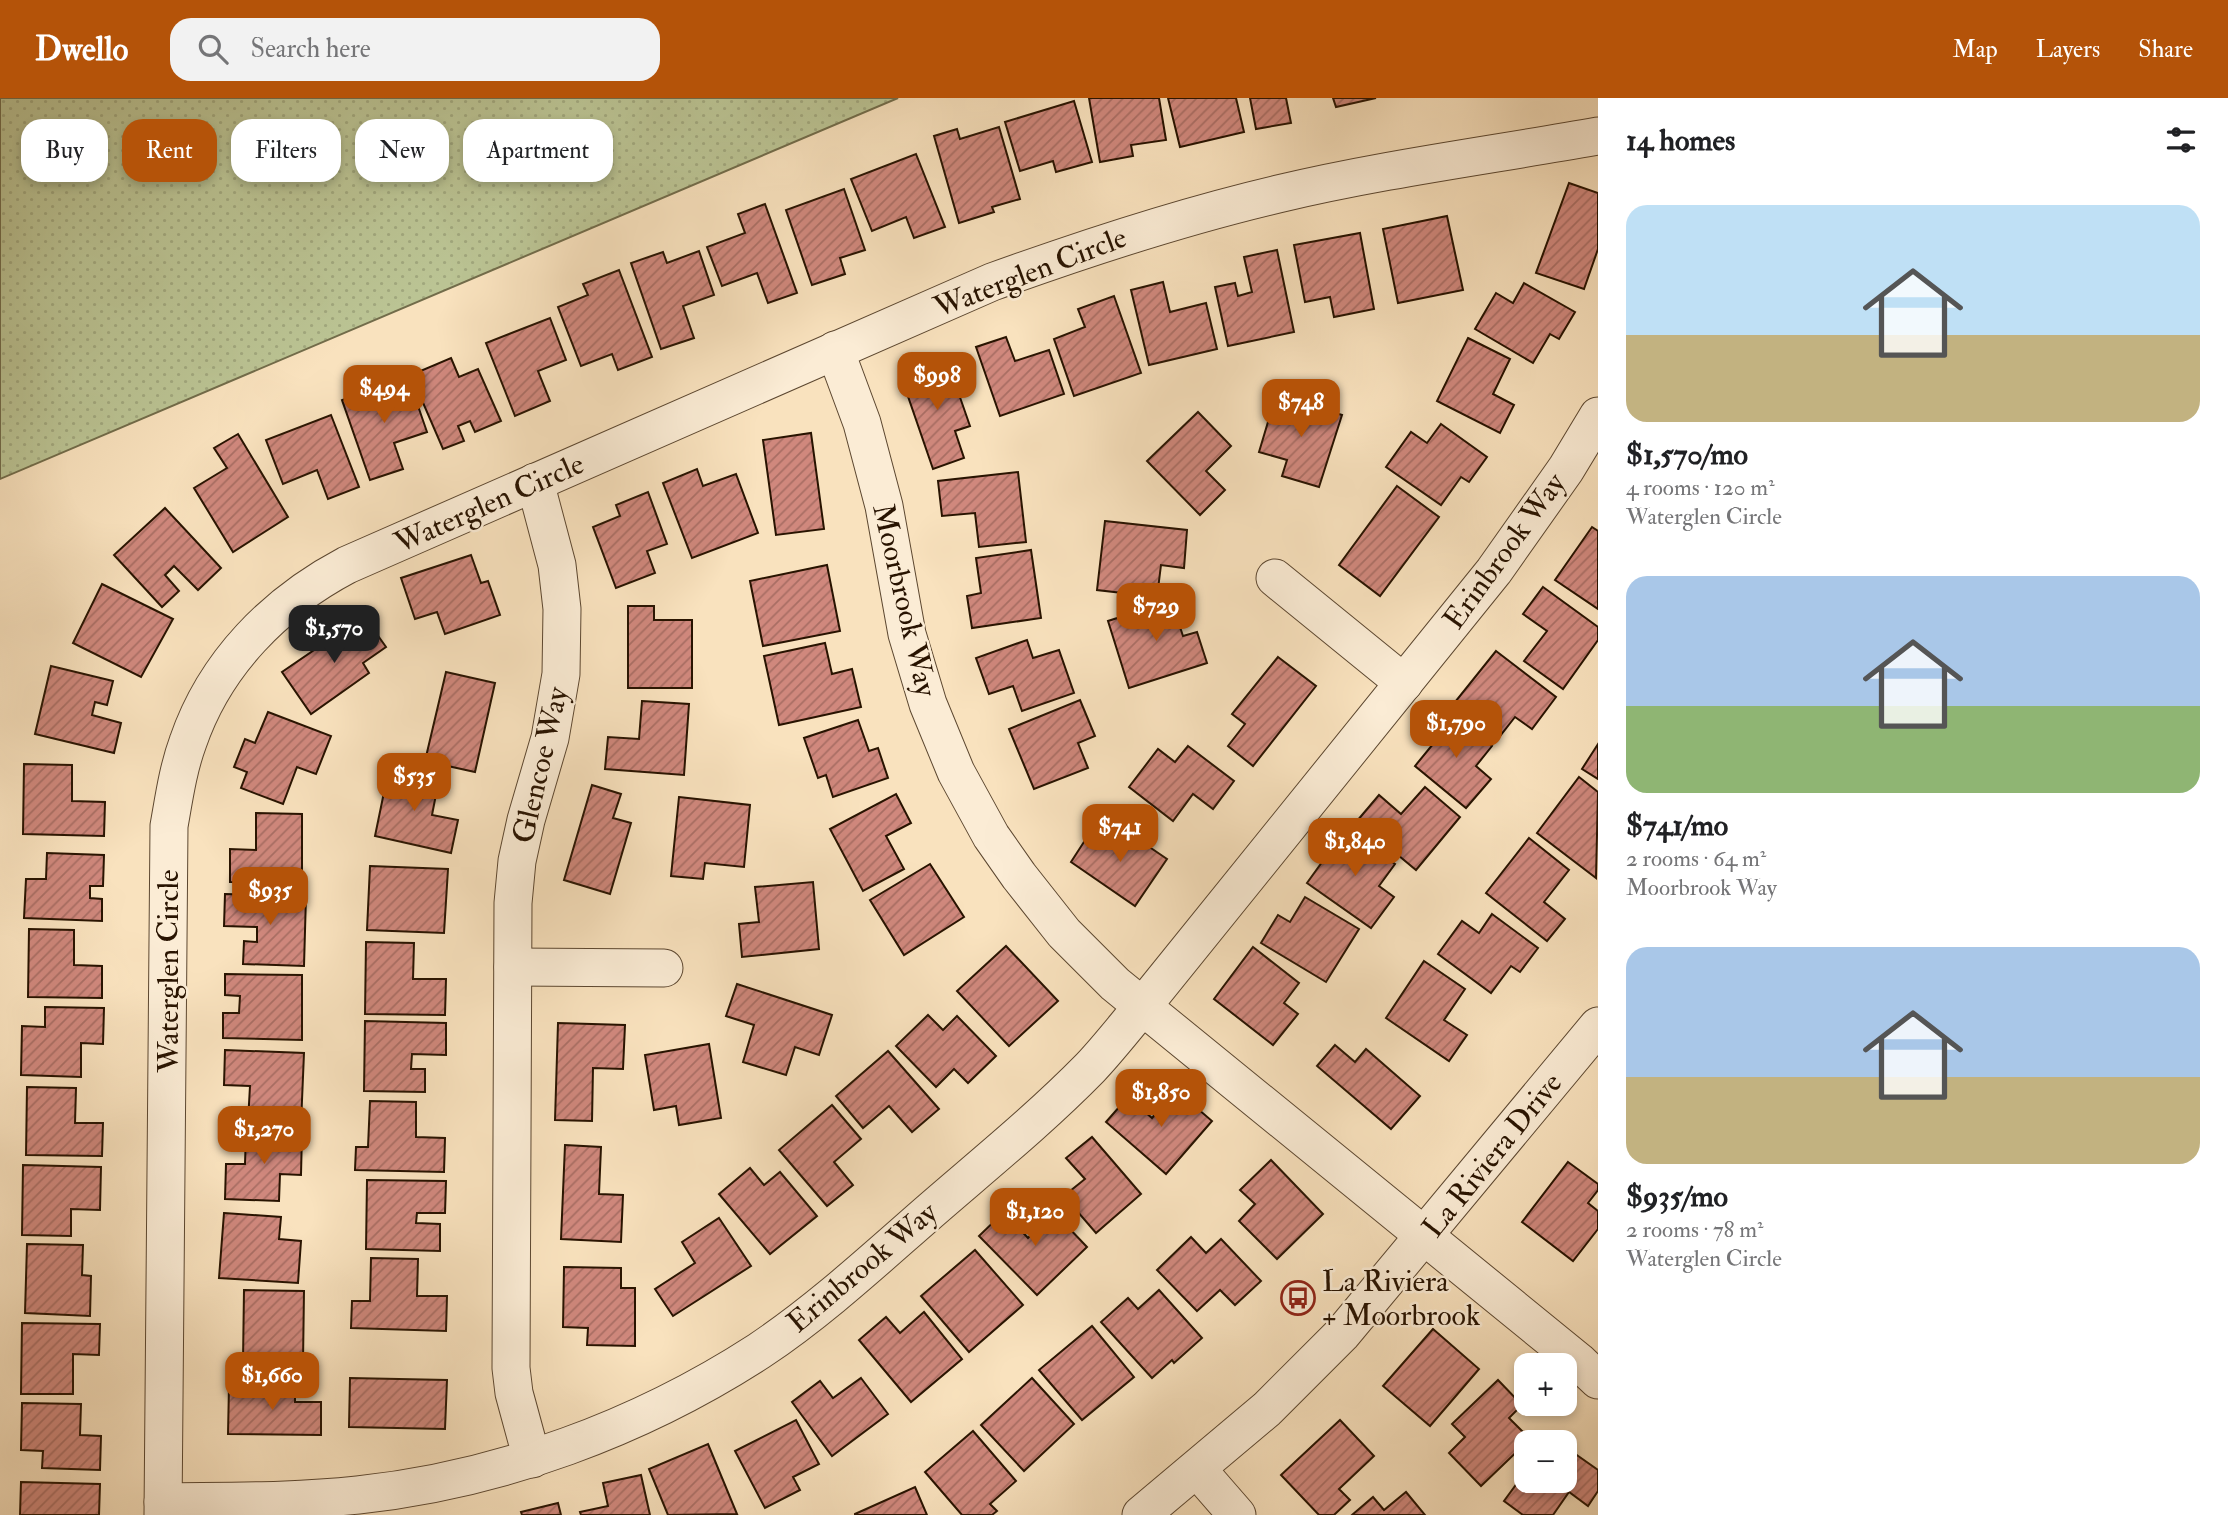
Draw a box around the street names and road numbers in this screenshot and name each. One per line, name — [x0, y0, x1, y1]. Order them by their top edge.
street label: Waterglen Circle — [928, 219, 1132, 327]
street label: Waterglen Circle — [388, 445, 590, 562]
street label: Erinbrook Way — [1435, 465, 1574, 637]
street label: Moorbrook Way — [864, 500, 945, 701]
street label: Glencoe Way — [505, 683, 577, 847]
street label: Waterglen Circle — [150, 869, 187, 1074]
street label: La Riviera Drive — [1415, 1065, 1570, 1245]
street label: Erinbrook Way — [780, 1193, 945, 1341]

